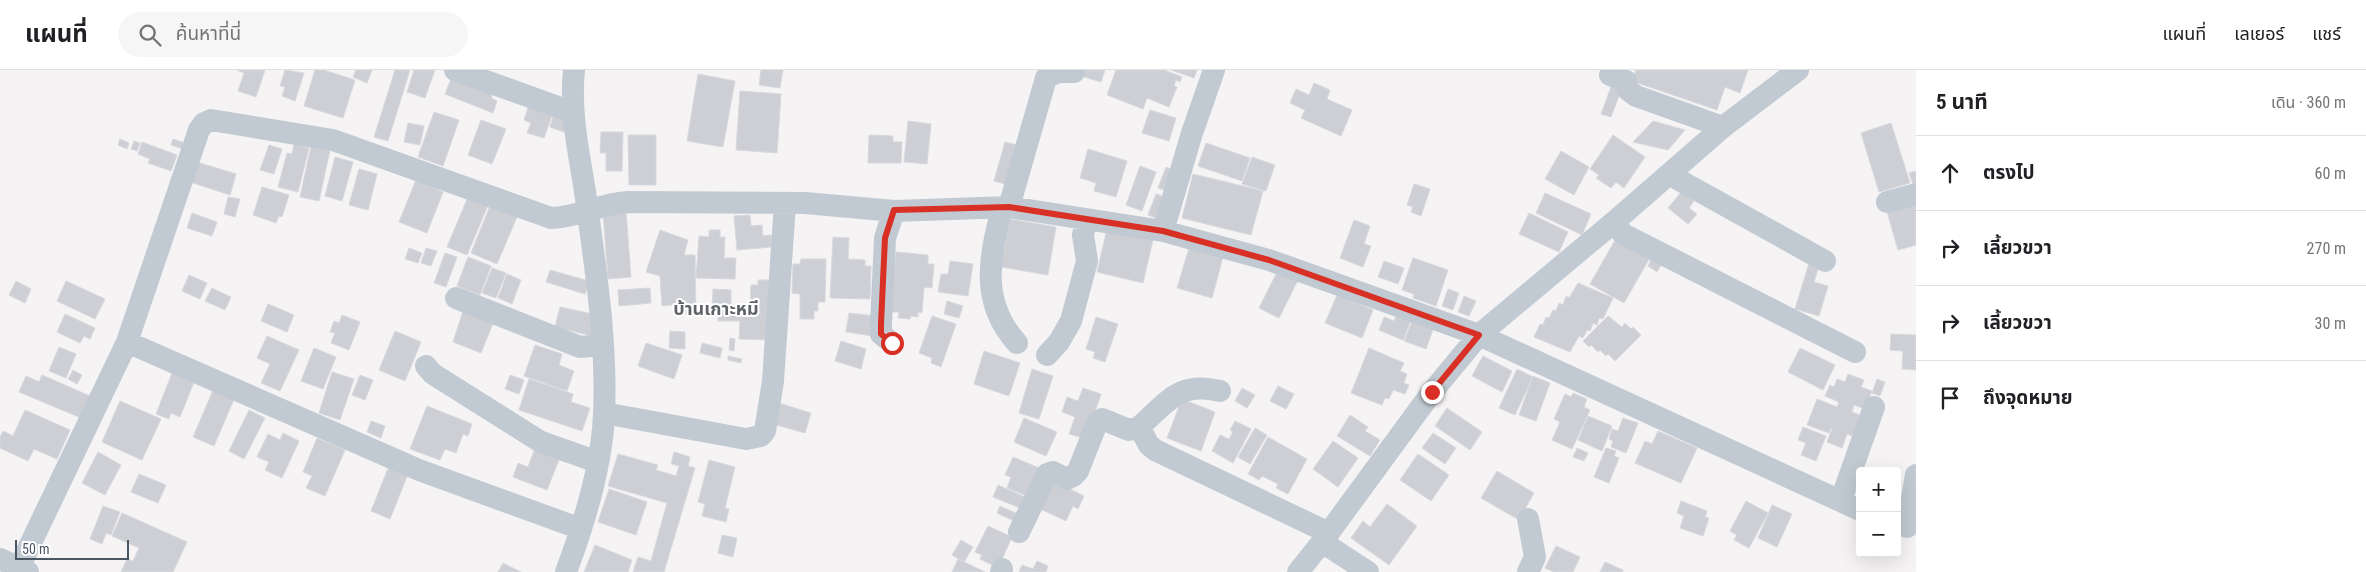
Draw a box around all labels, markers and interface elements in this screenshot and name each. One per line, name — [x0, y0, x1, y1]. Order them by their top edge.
search box — [118, 12, 468, 57]
text: แผนที่ — [25, 20, 88, 48]
icon: search — [136, 21, 164, 49]
text: ค้นหาที่นี่ — [176, 22, 241, 45]
text: แผนที่ — [2162, 23, 2206, 44]
text: เลเยอร์ — [2234, 23, 2284, 44]
text: แชร์ — [2312, 23, 2341, 44]
text: 5 นาที — [1936, 90, 1988, 114]
text: เดิน · 360 m — [2271, 93, 2346, 112]
icon: ahead — [1936, 159, 1964, 187]
text: ตรงไป — [1983, 161, 2035, 184]
text: 60 m — [2314, 164, 2346, 183]
icon: right — [1936, 234, 1964, 262]
text: เลี้ยวขวา — [1983, 236, 2052, 259]
text: 270 m — [2307, 239, 2346, 258]
district label: บ้านเกาะหมี — [673, 298, 759, 319]
icon: right — [1936, 309, 1964, 337]
text: เลี้ยวขวา — [1983, 311, 2052, 334]
text: 30 m — [2314, 314, 2346, 333]
route start — [881, 332, 904, 355]
route end — [1421, 381, 1444, 404]
icon: arrive — [1936, 384, 1964, 412]
text: ถึงจุดหมาย — [1983, 386, 2073, 409]
map controls — [1856, 467, 1901, 557]
button: + — [1856, 467, 1901, 512]
button: − — [1856, 512, 1901, 557]
scale bar — [15, 537, 129, 560]
text: 50 m — [22, 541, 50, 557]

